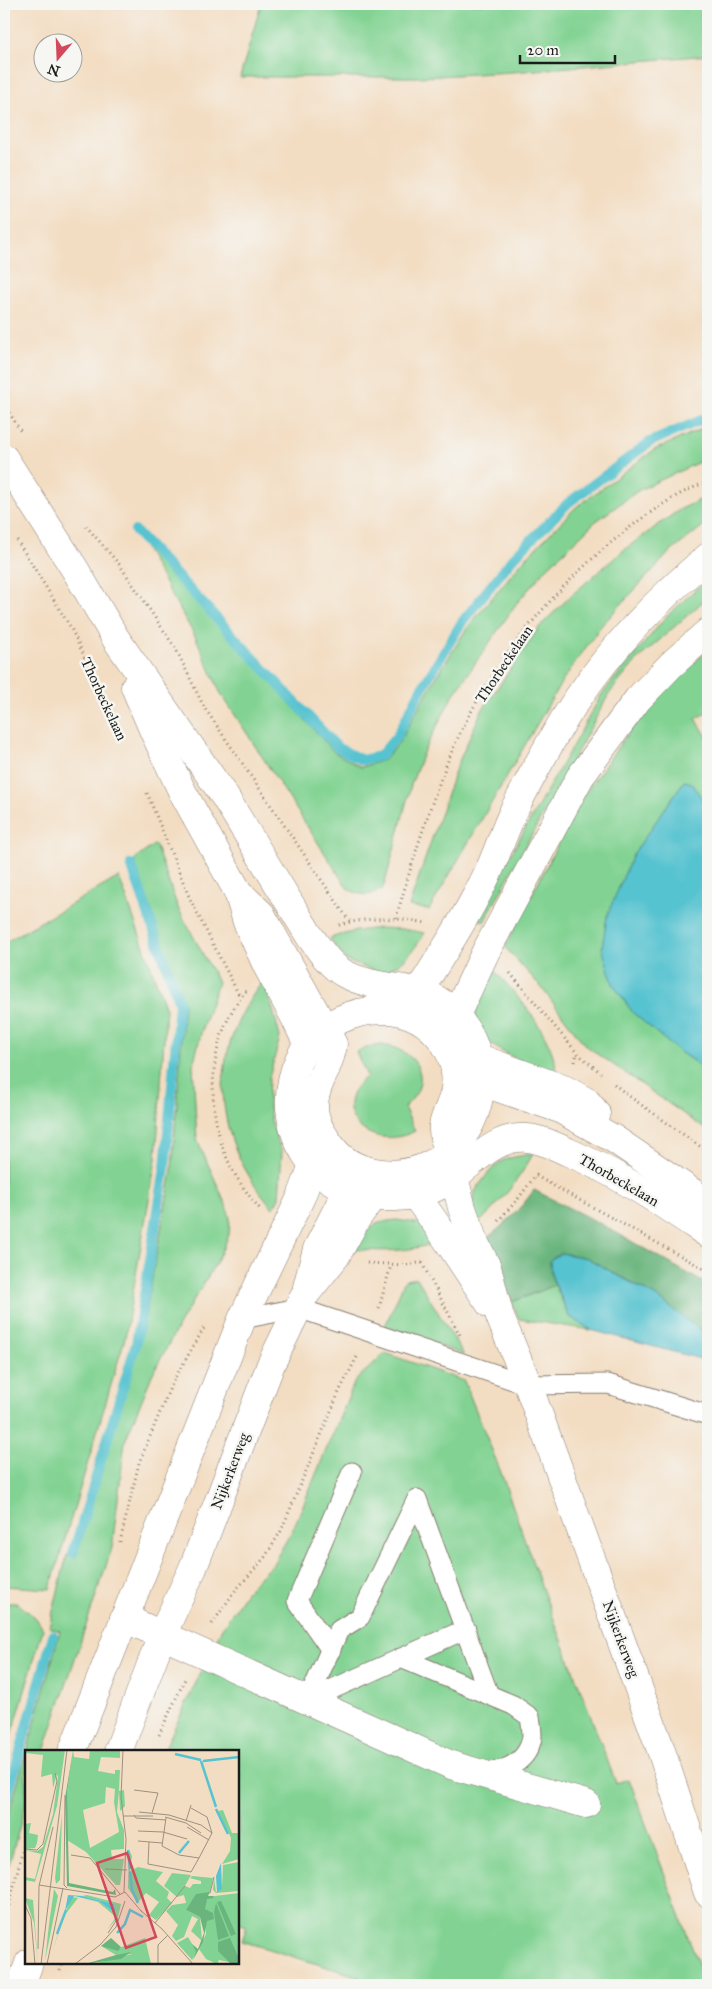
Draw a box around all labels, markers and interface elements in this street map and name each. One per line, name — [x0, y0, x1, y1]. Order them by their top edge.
north arrow — [32, 32, 82, 82]
scale bar — [520, 32, 614, 64]
text: 20 m — [527, 41, 559, 59]
text: N — [45, 60, 62, 80]
street label: Thorbeckelaan — [471, 622, 537, 706]
street label: Thorbeckelaan — [77, 655, 131, 743]
street label: Thorbeckelaan — [576, 1150, 662, 1210]
street label: Nijkerkerweg — [207, 1429, 253, 1512]
street label: Nijkerkerweg — [599, 1598, 644, 1681]
inset map — [25, 1750, 239, 1964]

